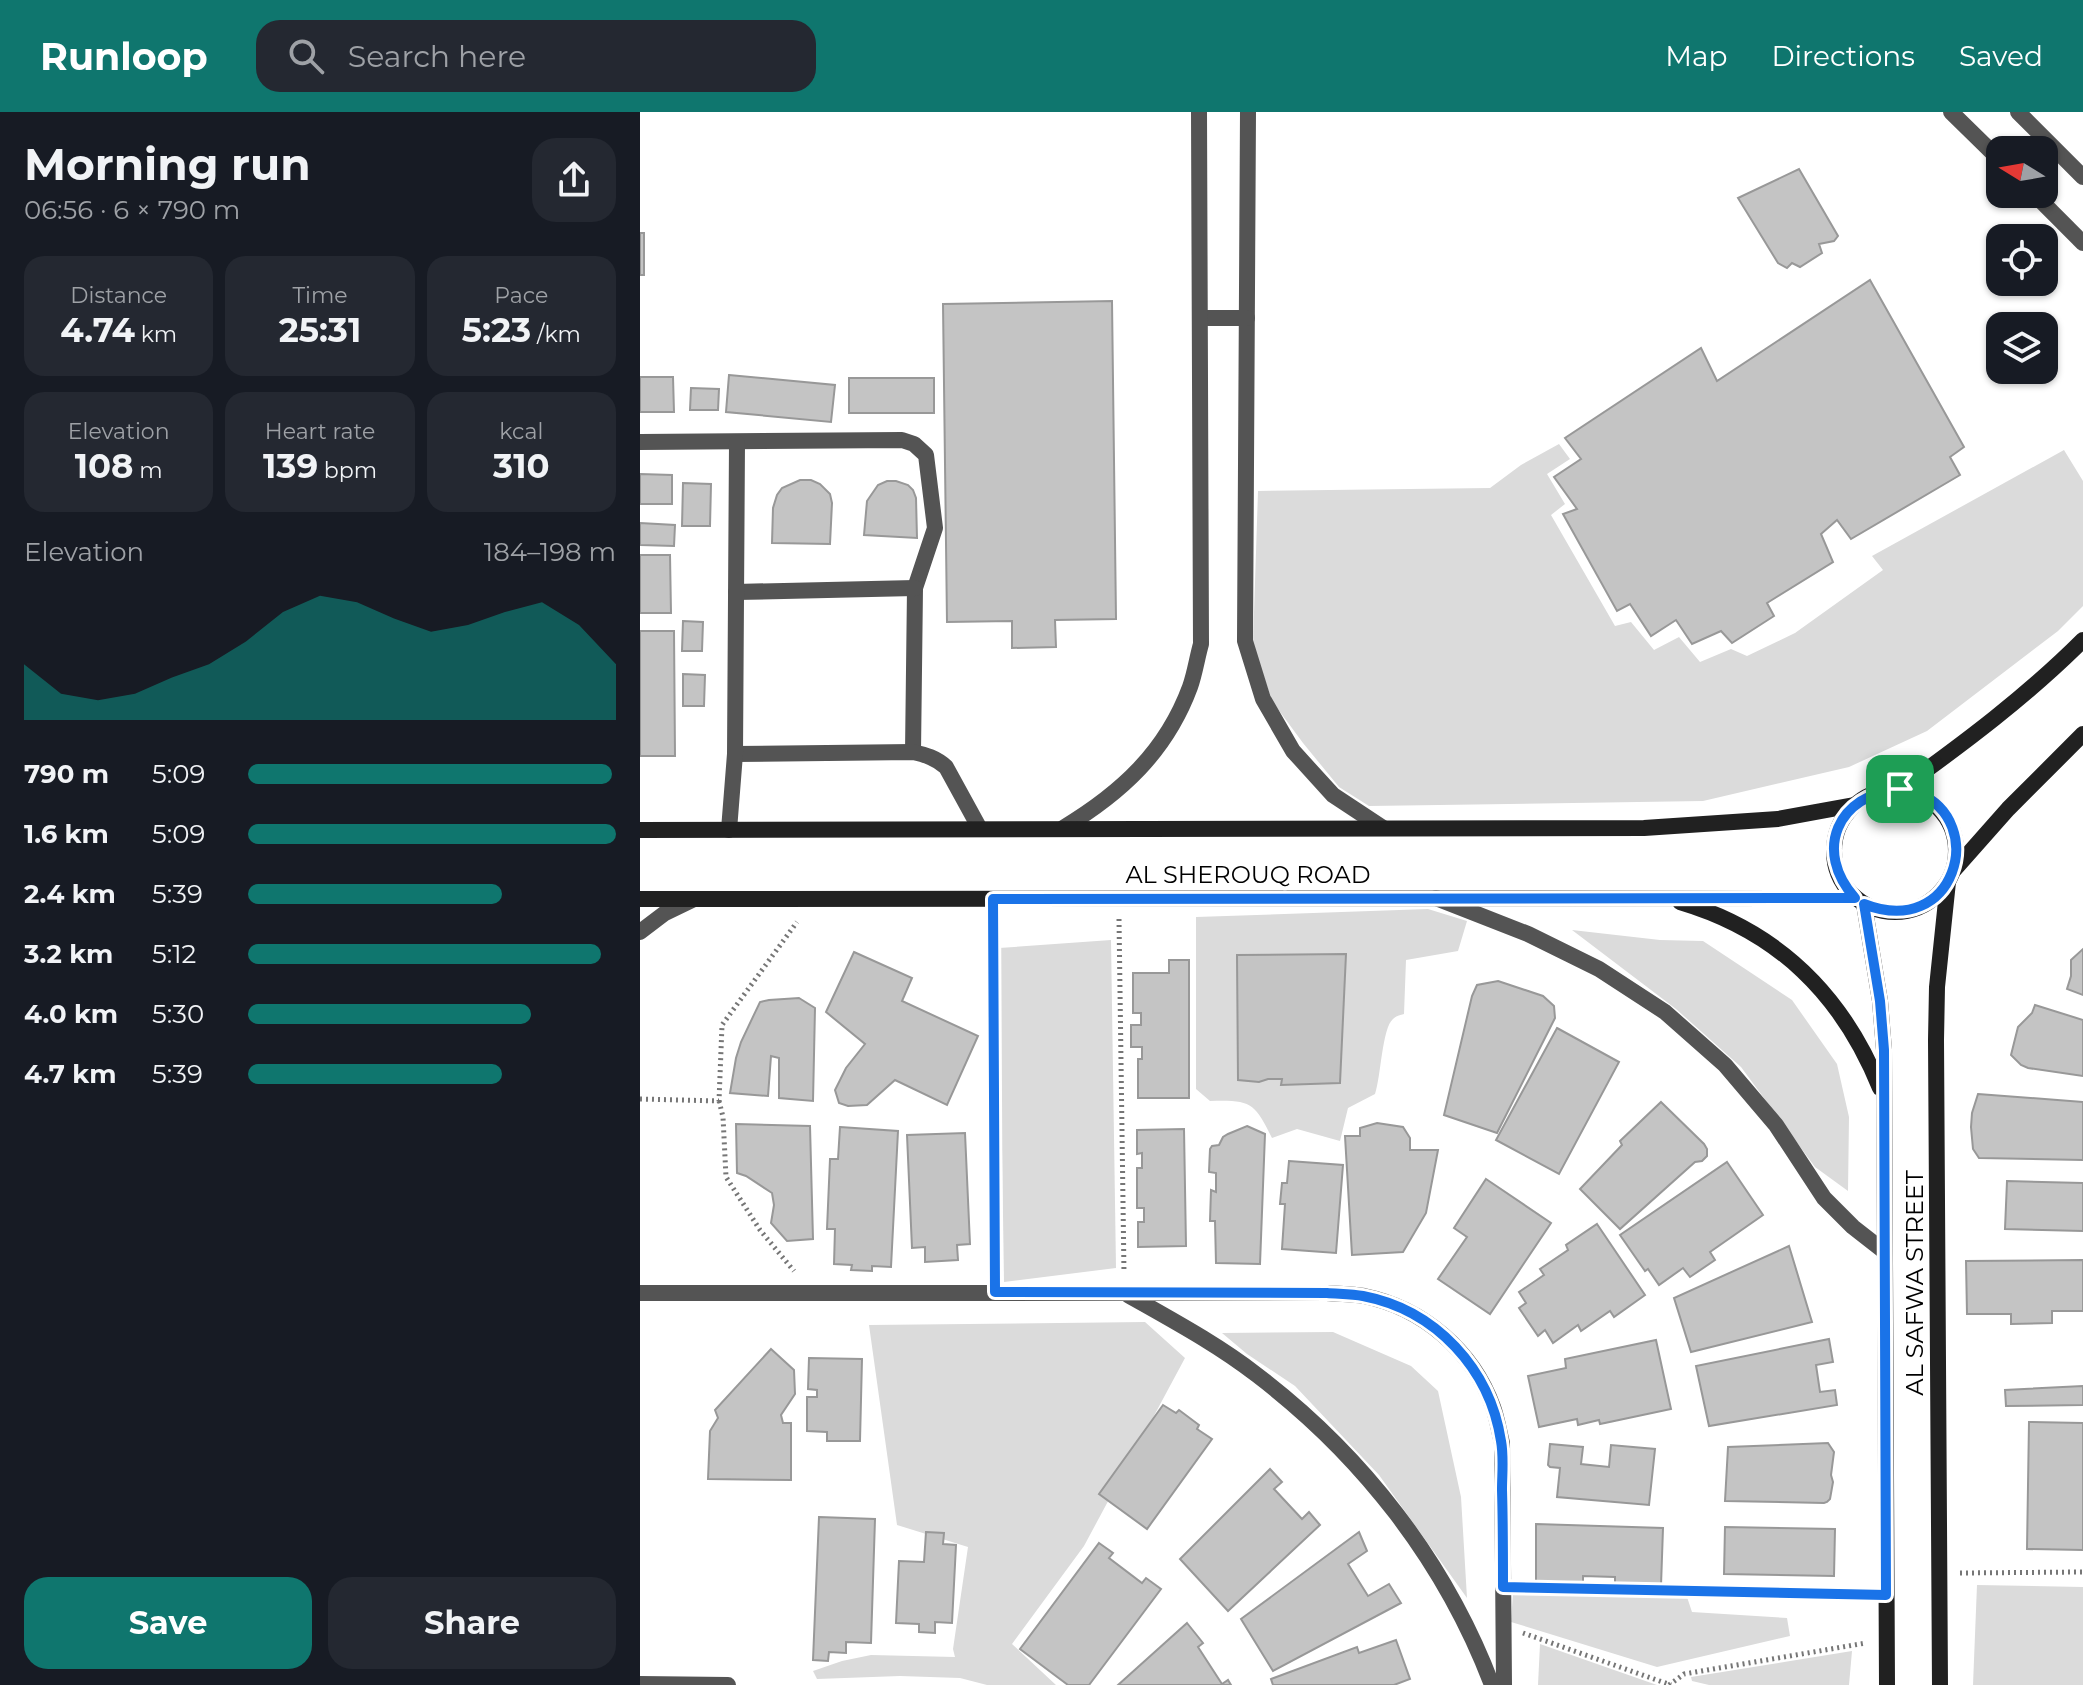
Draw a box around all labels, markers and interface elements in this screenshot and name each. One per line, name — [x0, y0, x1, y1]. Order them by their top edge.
search box — [256, 20, 816, 92]
text: Runloop — [40, 33, 208, 80]
icon: search — [284, 34, 328, 78]
text: Search here — [348, 38, 526, 75]
text: Map — [1665, 39, 1727, 73]
text: Directions — [1771, 39, 1915, 73]
text: Saved — [1959, 39, 2043, 73]
north arrow — [1986, 136, 2058, 208]
map controls — [1986, 136, 2058, 384]
text: Morning run — [24, 137, 311, 191]
button: share — [532, 138, 616, 222]
text: 06:56 · 6 × 790 m — [24, 194, 240, 226]
button: locate — [1986, 224, 2058, 296]
text: Distance — [70, 282, 167, 309]
text: Time — [292, 282, 348, 309]
text: Pace — [494, 282, 548, 309]
text: 4.74 — [60, 309, 135, 351]
text: 25:31 — [279, 309, 361, 351]
text: 5:23 — [462, 309, 531, 351]
button: layers — [1986, 312, 2058, 384]
text: km — [135, 321, 177, 348]
text: /km — [531, 321, 581, 348]
text: Elevation — [68, 418, 170, 445]
text: Heart rate — [265, 418, 375, 445]
text: kcal — [499, 418, 543, 445]
text: 108 — [75, 445, 134, 487]
text: 139 — [263, 445, 318, 487]
text: 310 — [493, 445, 550, 487]
text: m — [134, 457, 163, 484]
text: bpm — [318, 457, 377, 484]
text: Elevation — [24, 536, 144, 568]
text: 184–198 m — [484, 536, 616, 568]
pin — [1866, 755, 1934, 823]
text: 790 m — [24, 758, 109, 790]
text: 5:09 — [152, 758, 205, 790]
icon: arrive — [1878, 767, 1922, 811]
text: 1.6 km — [24, 818, 109, 850]
text: 5:09 — [152, 818, 205, 850]
street label: AL SHEROUQ ROAD — [1125, 860, 1371, 889]
text: 2.4 km — [24, 878, 116, 910]
text: 5:39 — [152, 878, 203, 910]
text: 3.2 km — [24, 938, 113, 970]
text: 5:12 — [152, 938, 196, 970]
text: 4.0 km — [24, 998, 118, 1030]
text: 5:30 — [152, 998, 204, 1030]
text: 4.7 km — [24, 1058, 117, 1090]
text: 5:39 — [152, 1058, 203, 1090]
street label: AL SAFWA STREET — [1900, 1170, 1929, 1396]
button: Save — [24, 1577, 312, 1669]
button: Share — [328, 1577, 616, 1669]

